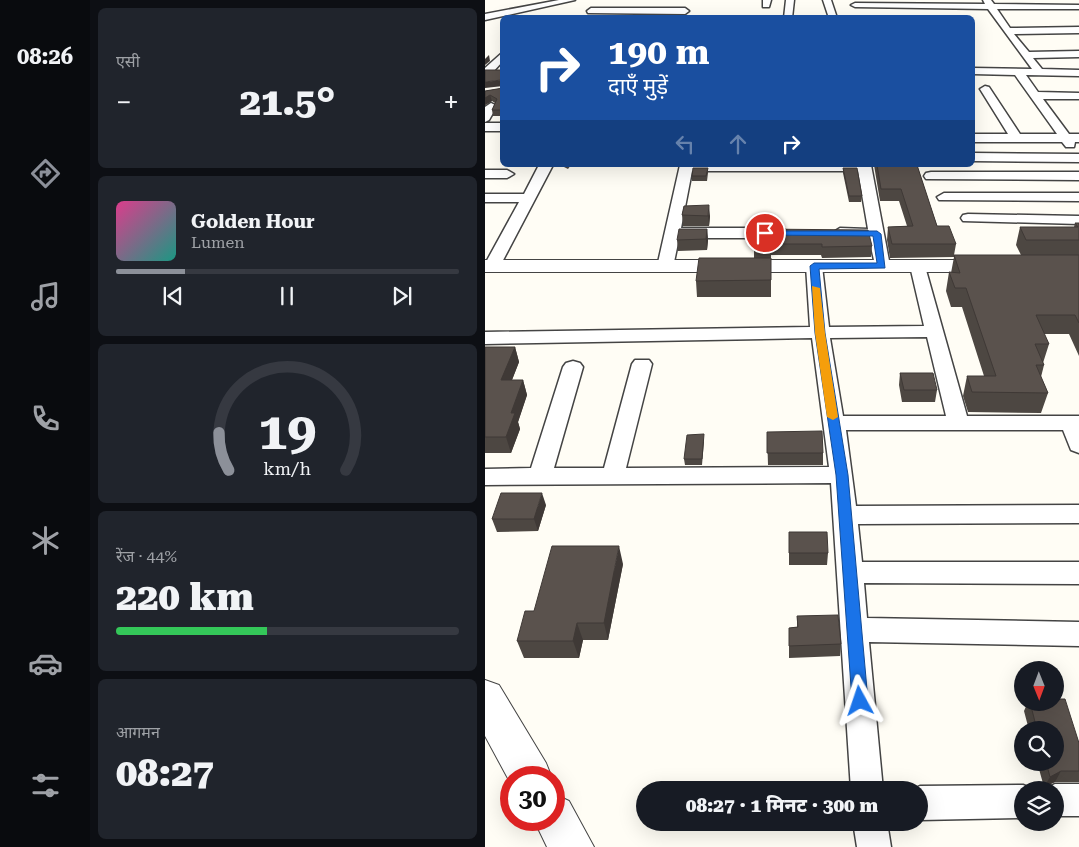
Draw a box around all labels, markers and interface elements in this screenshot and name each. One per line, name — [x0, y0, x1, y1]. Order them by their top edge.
text: 190 m — [608, 32, 709, 73]
icon: right — [525, 35, 590, 100]
text: 08:26 — [17, 44, 73, 69]
text: एसी — [116, 52, 140, 71]
text: दाएँ मुड़ें — [608, 74, 668, 99]
text: 21.5° — [240, 80, 335, 124]
text: − — [116, 86, 132, 119]
text: + — [443, 86, 459, 119]
icon: left — [671, 130, 699, 158]
icon: ahead — [724, 130, 752, 158]
icon: right — [777, 130, 805, 158]
icon: directions — [28, 156, 63, 191]
text: Golden Hour — [191, 210, 315, 233]
pin — [744, 212, 786, 254]
icon: arrive — [751, 219, 779, 247]
text: Lumen — [191, 233, 245, 252]
icon: music — [28, 279, 63, 314]
icon: previous — [159, 282, 187, 310]
icon: pause — [273, 282, 301, 310]
icon: next — [388, 282, 416, 310]
icon: phone — [28, 401, 63, 436]
text: 19 — [258, 401, 317, 462]
text: km/h — [264, 458, 312, 479]
icon: climate — [28, 523, 63, 558]
text: रेंज · 44% — [116, 547, 177, 566]
text: 220 km — [116, 575, 254, 619]
icon: car — [28, 646, 63, 681]
north arrow — [1014, 661, 1064, 711]
map controls — [1014, 661, 1064, 831]
position arrow — [833, 674, 885, 726]
button: search — [1014, 721, 1064, 771]
text: आगमन — [116, 723, 160, 742]
text: 08:27 — [116, 751, 214, 795]
speed limit sign: 30 — [500, 766, 565, 831]
icon: filters — [28, 768, 63, 803]
button: layers — [1014, 781, 1064, 831]
text: 08:27 · 1 मिनट · 300 m — [686, 794, 878, 817]

